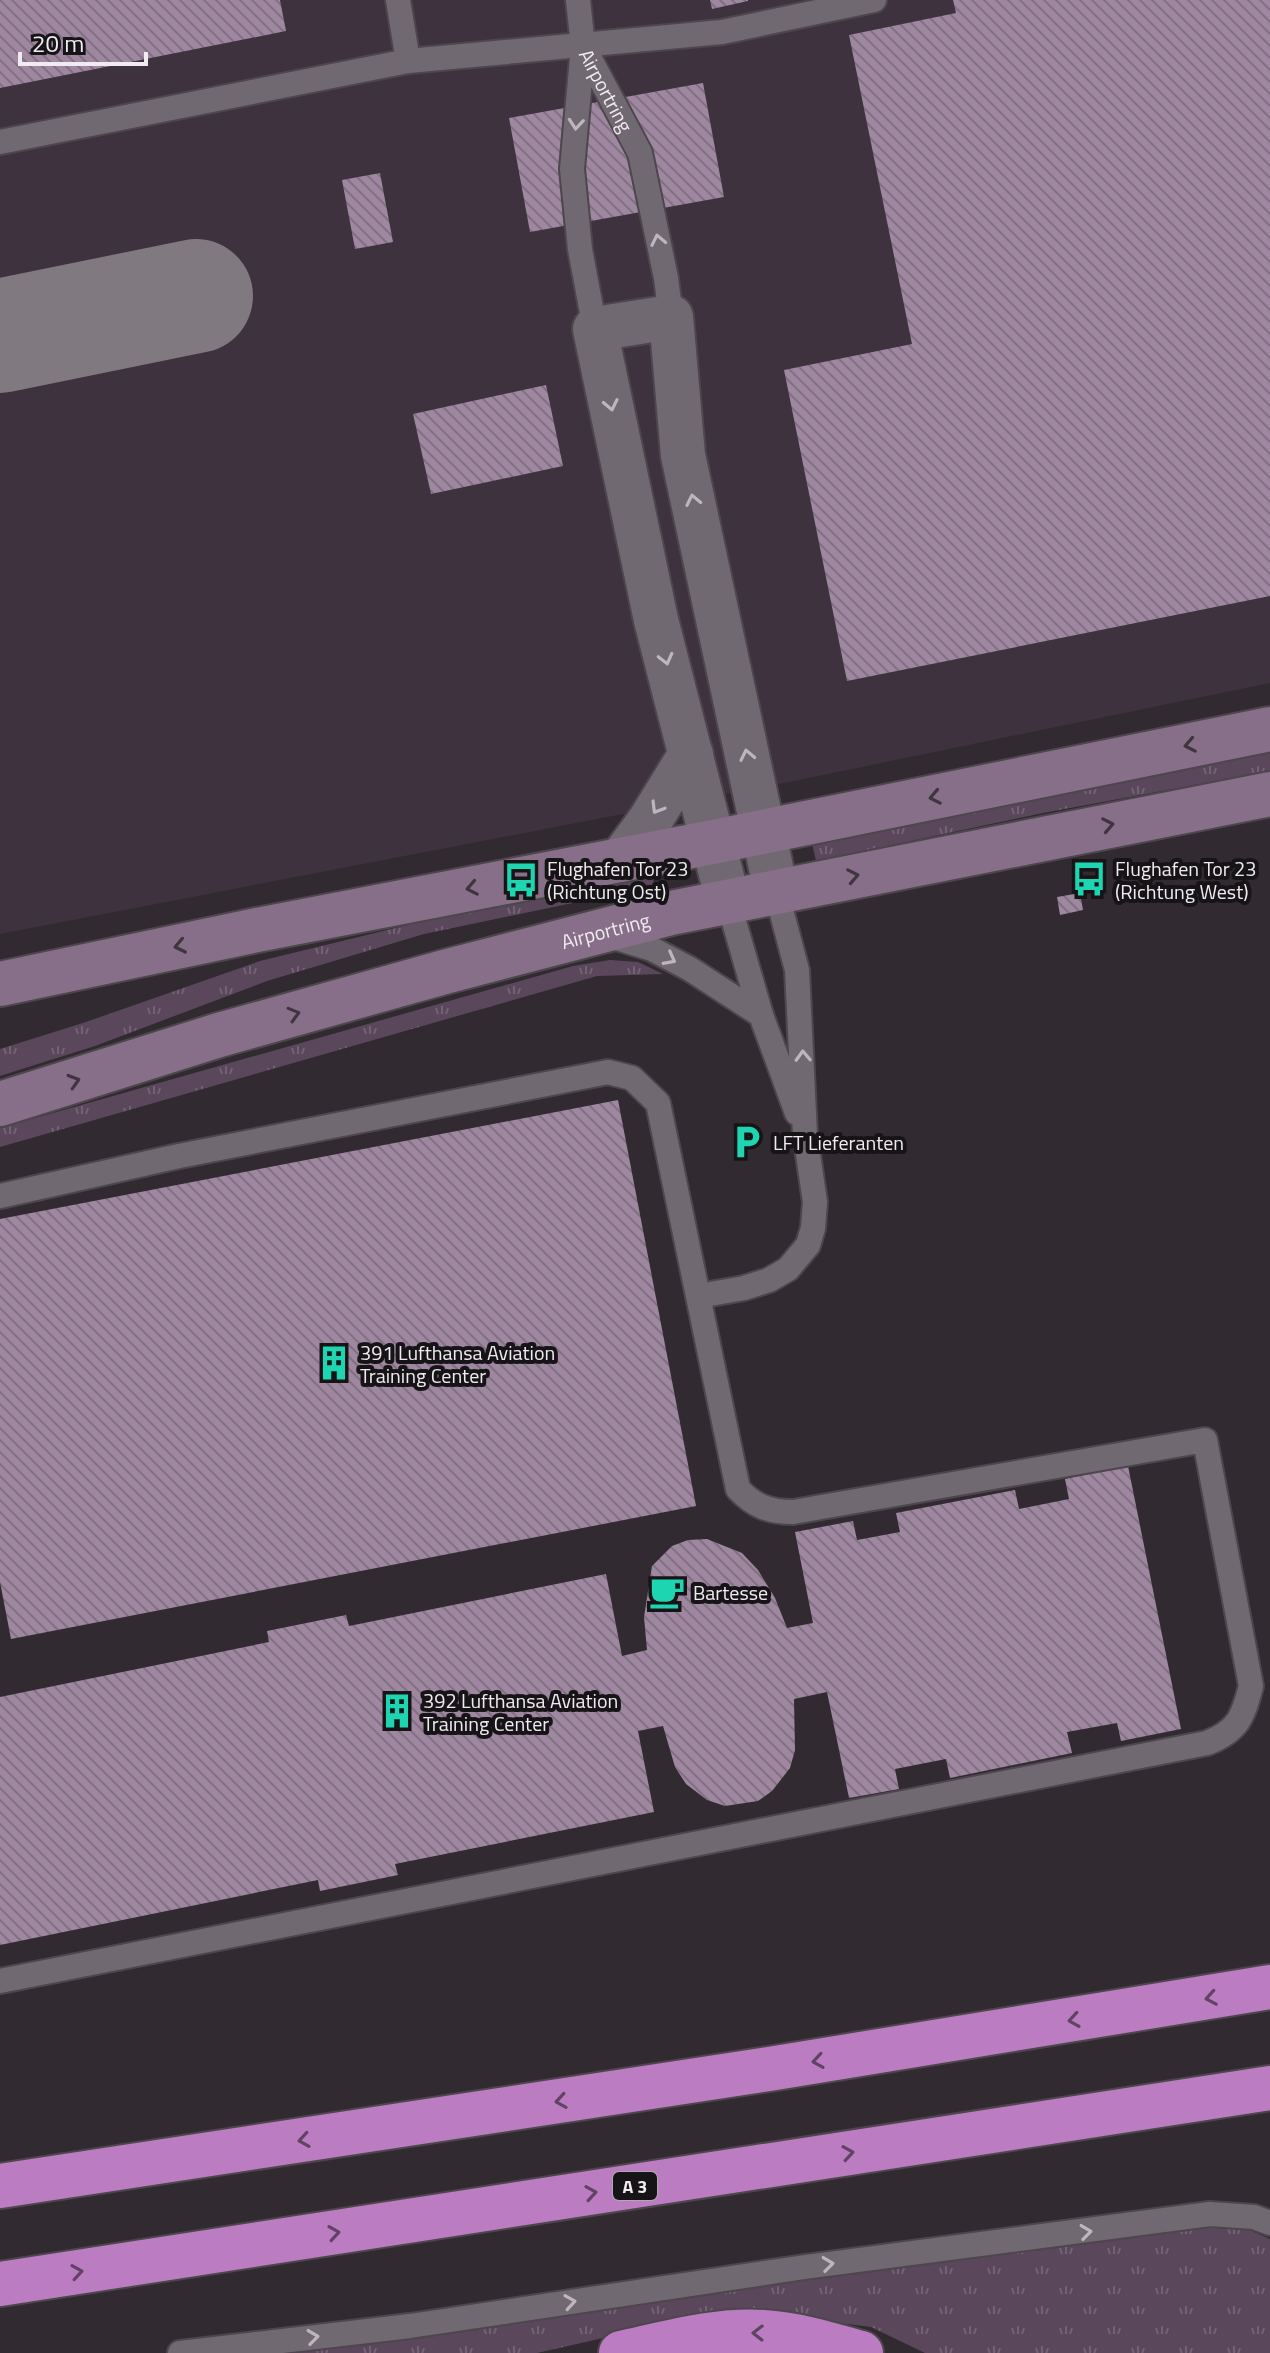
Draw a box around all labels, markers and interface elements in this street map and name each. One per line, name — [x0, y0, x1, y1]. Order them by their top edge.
scale bar — [20, 16, 146, 66]
text: 20 m — [32, 25, 84, 61]
street label: Airportring — [572, 43, 641, 137]
one-way arrow — [568, 118, 585, 131]
one-way arrow — [650, 234, 667, 247]
one-way arrow — [602, 398, 619, 412]
one-way arrow — [685, 494, 702, 508]
one-way arrow — [657, 652, 674, 666]
one-way arrow — [1183, 736, 1197, 753]
one-way arrow — [739, 748, 756, 762]
one-way arrow — [928, 787, 942, 804]
one-way arrow — [652, 799, 667, 814]
one-way arrow — [1101, 818, 1115, 835]
place label: Flughafen Tor 23 (Richtung Ost) — [547, 853, 688, 907]
place label: Flughafen Tor 23 (Richtung West) — [1115, 853, 1256, 907]
bus stop icon: Flughafen Tor 23 (Richtung West) — [1070, 860, 1108, 898]
bus stop icon: Flughafen Tor 23 (Richtung Ost) — [502, 861, 540, 899]
one-way arrow — [846, 868, 860, 885]
one-way arrow — [465, 879, 479, 896]
street label: Airportring — [558, 904, 653, 956]
one-way arrow — [174, 937, 188, 954]
one-way arrow — [662, 949, 676, 965]
one-way arrow — [287, 1007, 301, 1023]
one-way arrow — [794, 1049, 811, 1062]
one-way arrow — [67, 1074, 81, 1090]
parking icon: LFT Lieferanten — [728, 1123, 766, 1161]
place label: LFT Lieferanten — [773, 1127, 904, 1158]
place label: 391 Lufthansa Aviation Training Center — [360, 1337, 555, 1391]
building icon: 391 Lufthansa Aviation Training Center — [315, 1344, 353, 1382]
cafe icon: Bartesse — [648, 1573, 686, 1611]
place label: Bartesse — [693, 1577, 768, 1608]
place label: 392 Lufthansa Aviation Training Center — [423, 1685, 618, 1739]
building icon: 392 Lufthansa Aviation Training Center — [378, 1692, 416, 1730]
one-way arrow — [1204, 1988, 1217, 2005]
one-way arrow — [1067, 2011, 1081, 2028]
one-way arrow — [811, 2052, 824, 2069]
one-way arrow — [554, 2091, 567, 2108]
one-way arrow — [297, 2131, 310, 2148]
one-way arrow — [841, 2146, 855, 2163]
road number: A 3 — [613, 2172, 657, 2200]
one-way arrow — [584, 2185, 598, 2202]
one-way arrow — [1079, 2223, 1092, 2240]
one-way arrow — [327, 2225, 341, 2242]
one-way arrow — [821, 2256, 834, 2273]
one-way arrow — [70, 2264, 84, 2281]
one-way arrow — [564, 2294, 577, 2311]
one-way arrow — [751, 2324, 764, 2341]
one-way arrow — [307, 2329, 320, 2346]

